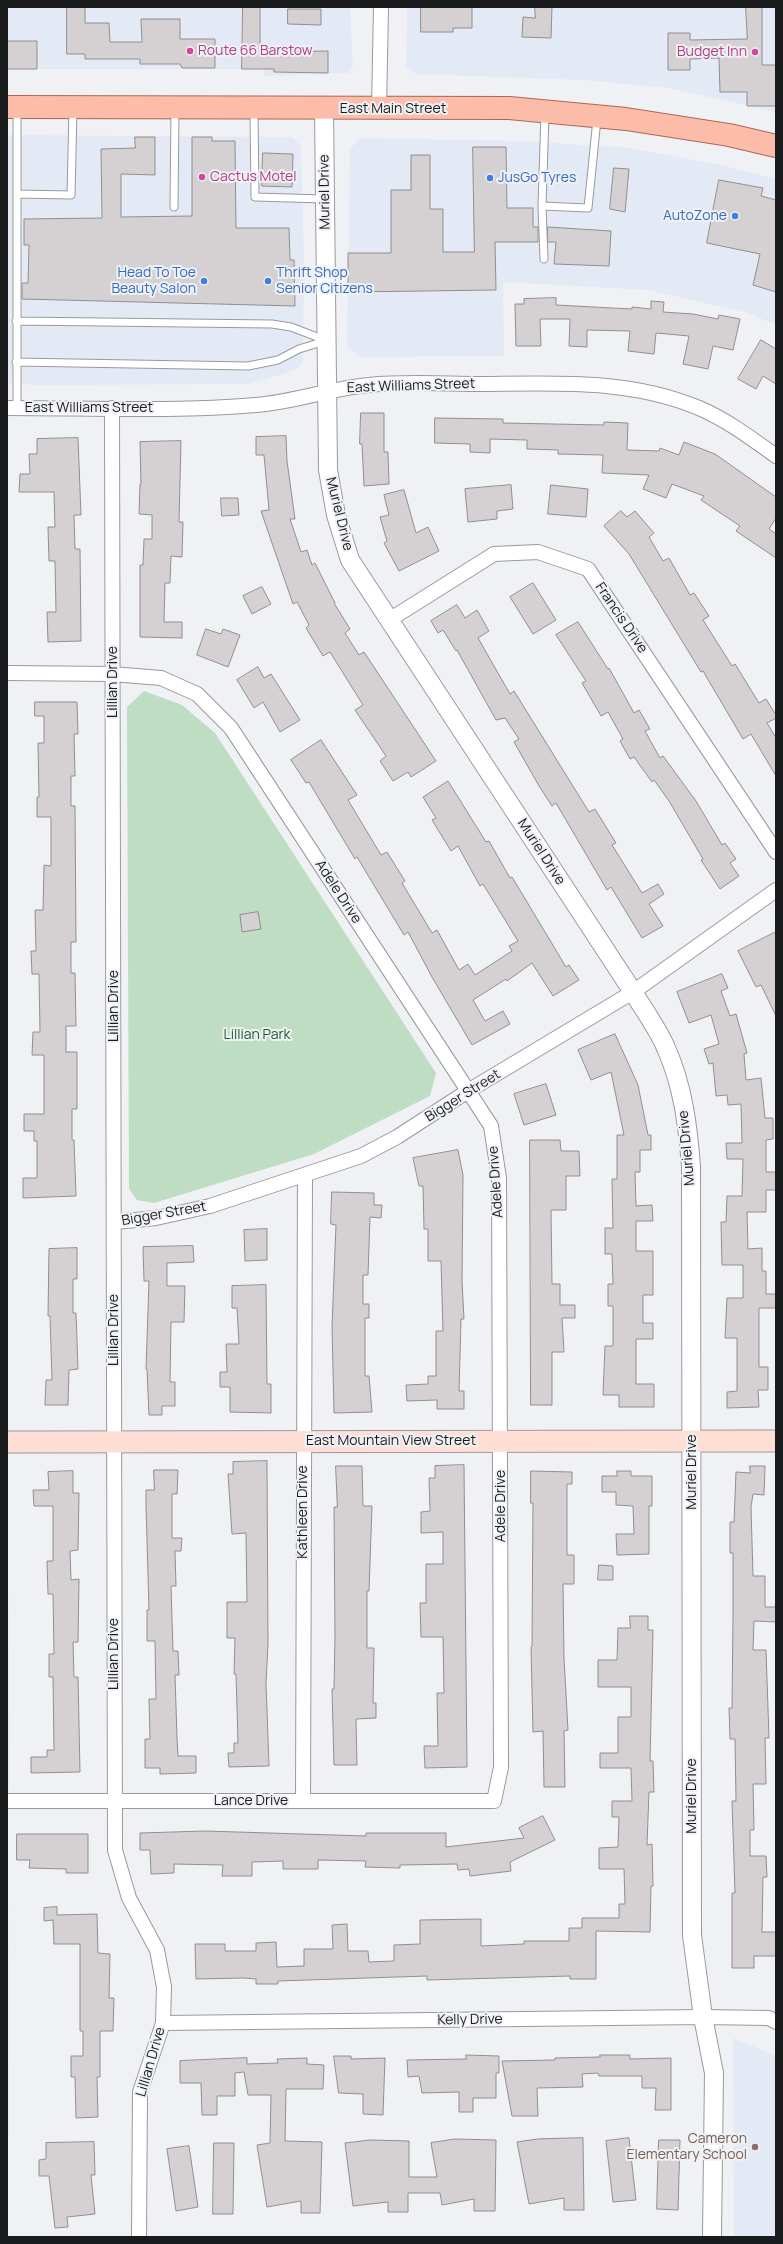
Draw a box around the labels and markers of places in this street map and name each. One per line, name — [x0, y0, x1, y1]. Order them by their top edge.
place label: Route 66 Barstow — [198, 43, 312, 59]
place label: Budget Inn — [677, 44, 747, 60]
marker: Route 66 Barstow — [185, 46, 195, 56]
marker: Budget Inn — [750, 47, 760, 57]
place label: Cactus Motel — [210, 169, 296, 185]
place label: JusGo Tyres — [498, 170, 576, 186]
marker: Cactus Motel — [197, 172, 207, 182]
marker: JusGo Tyres — [485, 173, 495, 183]
place label: AutoZone — [663, 208, 727, 224]
marker: AutoZone — [730, 211, 740, 221]
place label: Head To Toe Beauty Salon — [111, 265, 196, 298]
place label: Thrift Shop Senior Citizens — [276, 265, 373, 298]
marker: Head To Toe Beauty Salon — [199, 276, 209, 286]
marker: Thrift Shop Senior Citizens — [263, 276, 273, 286]
place label: Cameron Elementary School — [627, 2131, 747, 2164]
marker: Cameron Elementary School — [750, 2142, 760, 2152]

